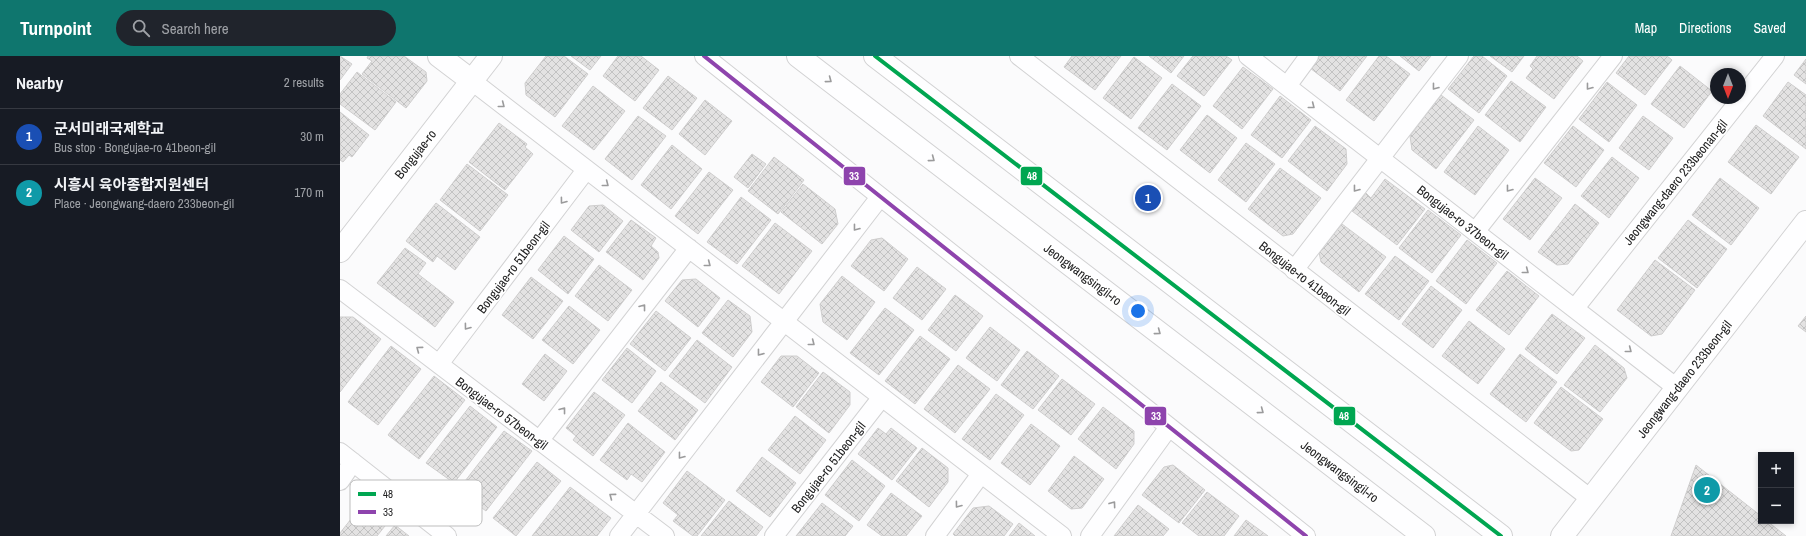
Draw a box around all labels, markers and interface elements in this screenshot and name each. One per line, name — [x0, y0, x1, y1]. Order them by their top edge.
search box — [116, 10, 396, 46]
text: Turnpoint — [20, 15, 92, 41]
icon: search — [130, 17, 152, 39]
text: Search here — [162, 18, 229, 39]
text: Map — [1635, 19, 1657, 37]
text: Directions — [1679, 19, 1731, 37]
text: Saved — [1753, 19, 1786, 37]
north arrow — [1710, 68, 1746, 104]
text: Nearby — [16, 71, 63, 94]
text: 2 results — [284, 74, 324, 91]
one-way arrow — [825, 75, 832, 82]
one-way arrow — [1433, 82, 1440, 89]
one-way arrow — [1587, 82, 1594, 89]
one-way arrow — [498, 100, 505, 107]
one-way arrow — [1308, 101, 1315, 108]
street label: Jeongwang-daero 233beonan-gil — [1620, 116, 1731, 248]
text: 군서미래국제학교 — [54, 118, 164, 139]
street label: Bongujae-ro — [391, 126, 440, 182]
text: 1 — [26, 128, 32, 145]
text: 30 m — [300, 128, 324, 145]
text: Bus stop · Bongujae-ro 41beon-gil — [54, 139, 216, 156]
one-way arrow — [928, 154, 935, 161]
line badge: 33 — [843, 166, 866, 186]
line badge: 48 — [1020, 166, 1043, 186]
text: 33 — [849, 169, 859, 183]
text: 48 — [1027, 169, 1037, 183]
text: 시흥시 육아종합지원센터 — [54, 174, 209, 195]
one-way arrow — [601, 180, 608, 187]
street label: Bongujae-ro 37beon-gil — [1414, 181, 1512, 263]
pin: 1 — [1135, 183, 1161, 213]
text: 2 — [26, 184, 32, 201]
text: 170 m — [294, 184, 324, 201]
one-way arrow — [1354, 184, 1361, 191]
one-way arrow — [1507, 184, 1514, 191]
text: Place · Jeongwang-daero 233beon-gil — [54, 195, 234, 212]
one-way arrow — [561, 196, 568, 203]
street label: Bongujae-ro 51beon-gil — [473, 218, 554, 317]
one-way arrow — [854, 224, 861, 231]
street label: Bongujae-ro 41beon-gil — [1256, 237, 1354, 319]
street label: Jeongwangsingil-ro — [1040, 240, 1125, 309]
one-way arrow — [704, 259, 711, 266]
one-way arrow — [1522, 266, 1529, 274]
your location — [1128, 301, 1148, 321]
one-way arrow — [638, 305, 645, 312]
street label: Jeongwang-daero 233beon-gil — [1633, 317, 1736, 442]
one-way arrow — [465, 322, 472, 329]
one-way arrow — [1153, 327, 1160, 334]
one-way arrow — [807, 338, 814, 345]
one-way arrow — [1624, 346, 1631, 353]
one-way arrow — [417, 347, 424, 354]
one-way arrow — [758, 348, 765, 355]
street label: Bongujae-ro 57beon-gil — [452, 373, 551, 454]
line badge: 33 — [1144, 406, 1167, 426]
one-way arrow — [1256, 406, 1263, 413]
line badge: 48 — [1333, 406, 1356, 426]
one-way arrow — [558, 408, 565, 415]
text: 33 — [1151, 409, 1161, 423]
text: 48 — [1339, 409, 1349, 423]
street label: Bongujae-ro 51beon-gil — [787, 418, 869, 516]
street label: Jeongwangsingil-ro — [1297, 437, 1382, 506]
one-way arrow — [679, 451, 686, 458]
map controls — [1758, 452, 1794, 524]
button: + — [1758, 452, 1794, 488]
pin: 2 — [1694, 475, 1720, 505]
legend — [350, 480, 482, 526]
text: 48 — [383, 487, 393, 501]
button: − — [1758, 488, 1794, 524]
one-way arrow — [609, 494, 616, 501]
one-way arrow — [955, 501, 963, 508]
one-way arrow — [1108, 502, 1115, 509]
text: 33 — [383, 505, 393, 519]

